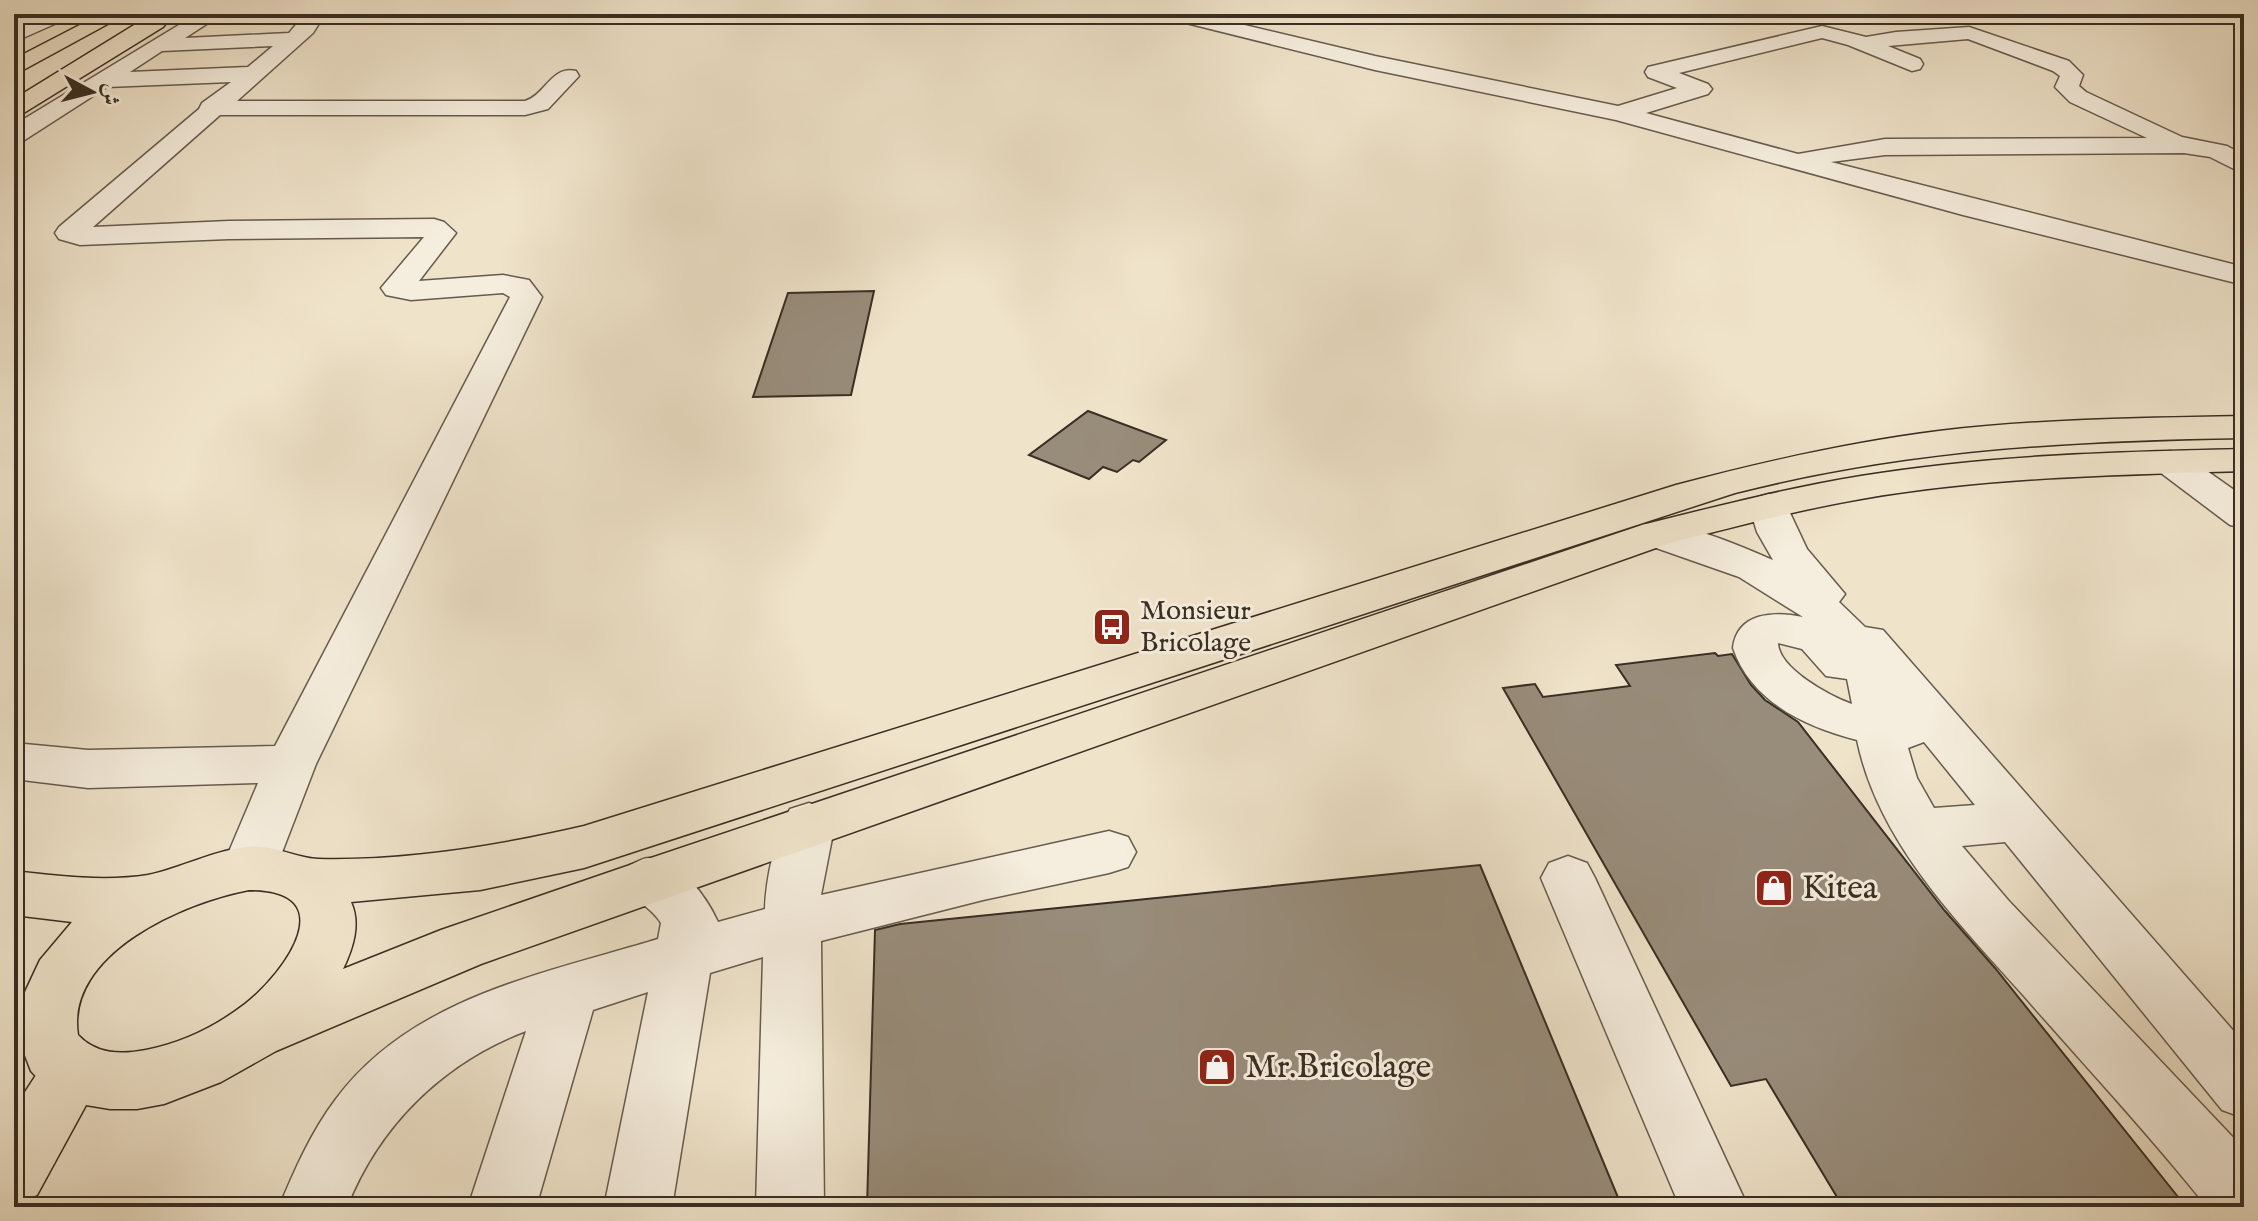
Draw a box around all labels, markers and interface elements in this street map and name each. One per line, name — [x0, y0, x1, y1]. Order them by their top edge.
north arrow — [52, 52, 132, 132]
text: ش — [95, 82, 125, 107]
place label: Monsieur Bricolage — [1140, 594, 1251, 661]
bus stop icon: Monsieur Bricolage — [1091, 606, 1133, 648]
shop icon: Kitea — [1753, 867, 1795, 909]
place label: Kitea — [1802, 867, 1878, 910]
shop icon: Mr.Bricolage — [1196, 1046, 1238, 1088]
place label: Mr.Bricolage — [1245, 1046, 1431, 1089]

